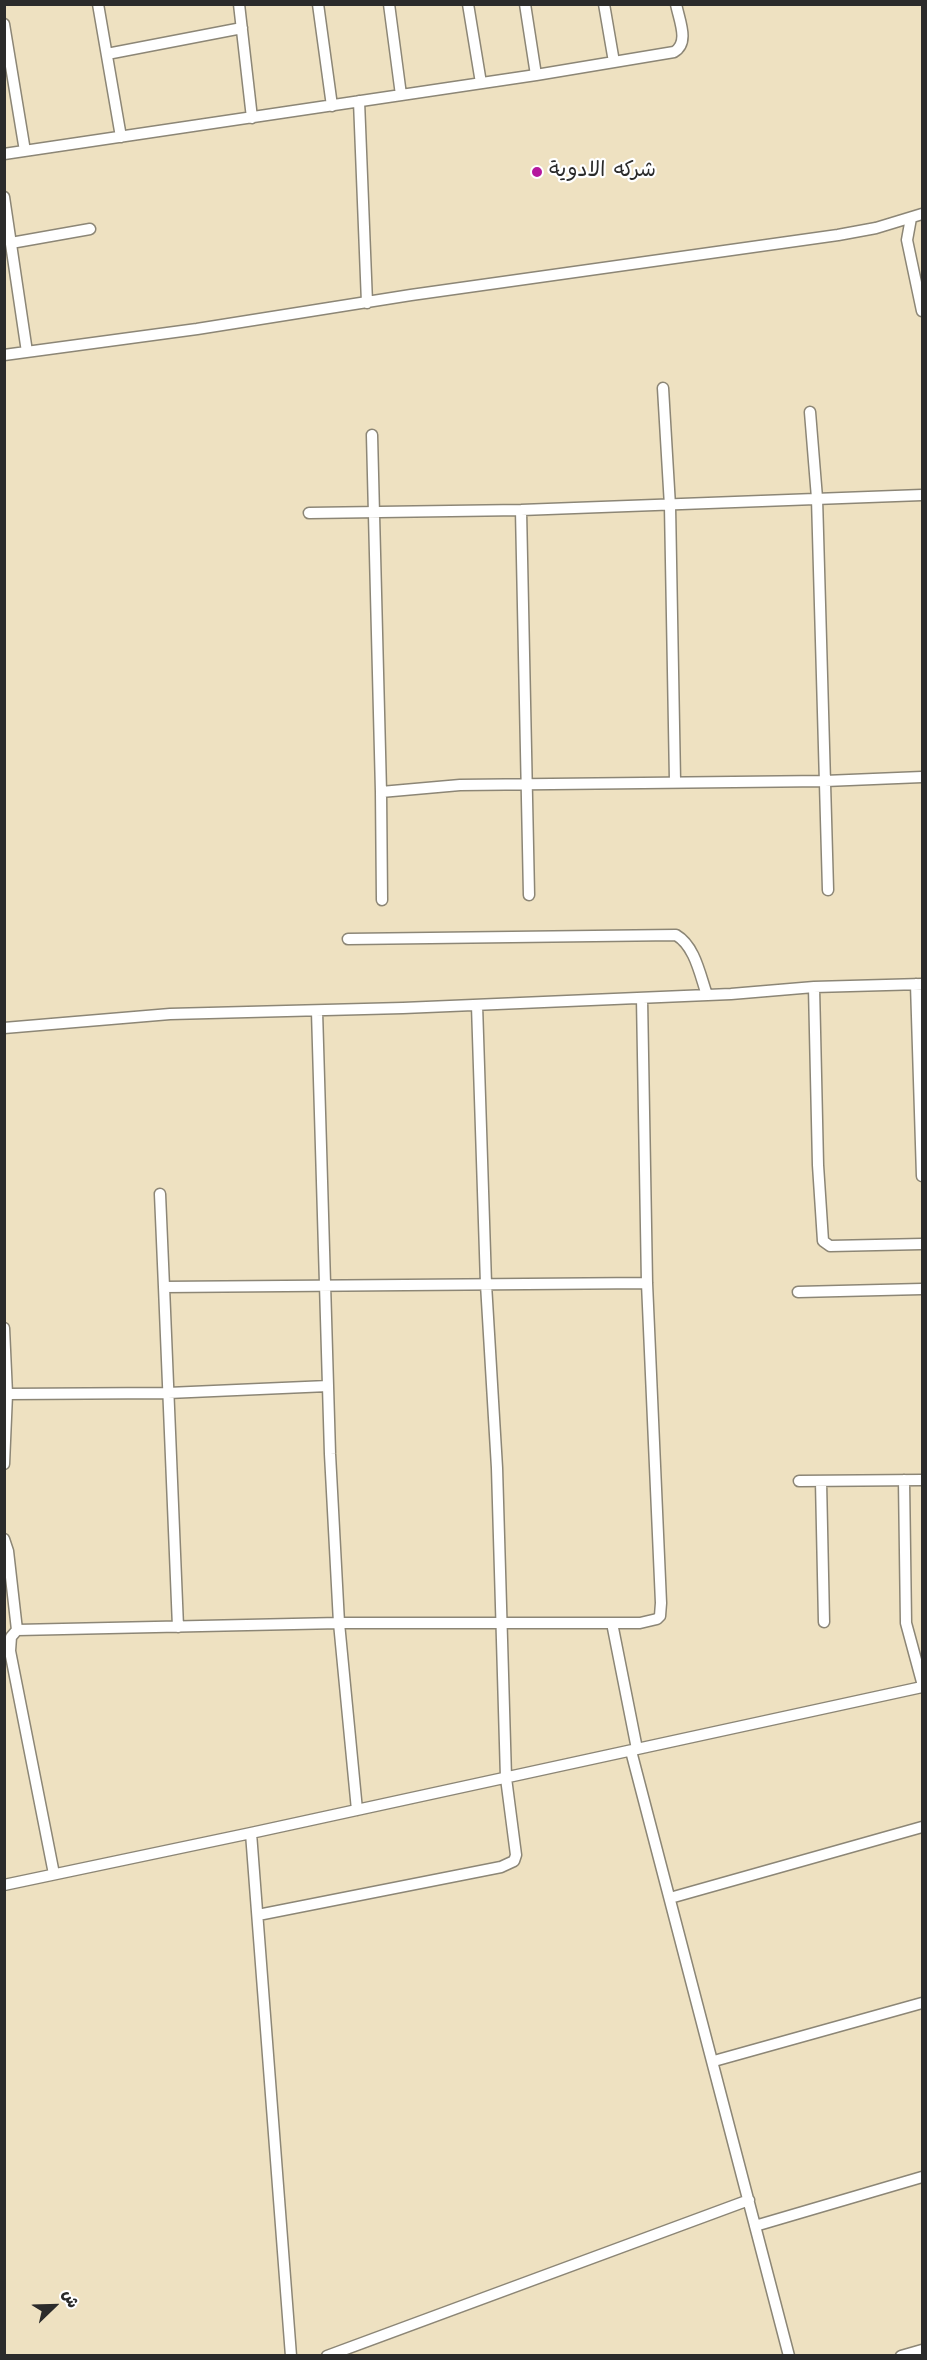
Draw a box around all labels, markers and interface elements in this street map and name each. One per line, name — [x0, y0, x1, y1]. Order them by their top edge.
place label: شركه الادوية — [549, 159, 656, 185]
marker: شركه الادوية — [530, 165, 544, 179]
north arrow — [24, 2276, 84, 2336]
text: ش — [57, 2287, 84, 2311]

